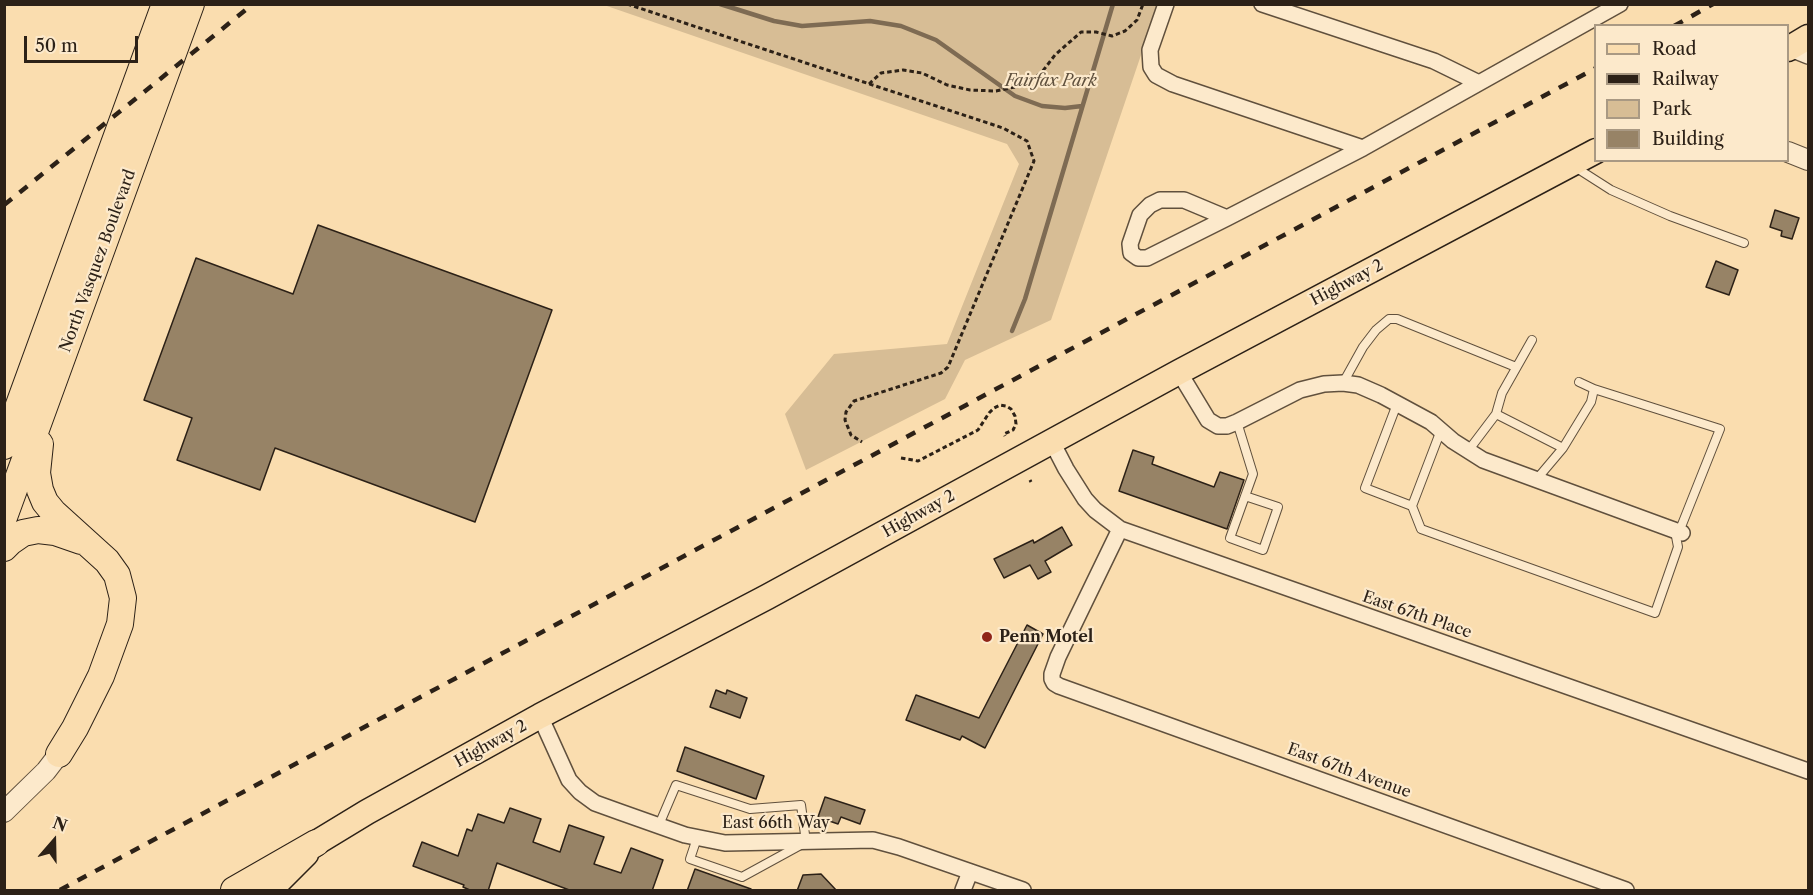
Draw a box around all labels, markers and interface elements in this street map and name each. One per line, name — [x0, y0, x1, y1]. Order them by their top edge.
scale bar — [27, 24, 141, 62]
legend — [1594, 24, 1789, 162]
text: 50 m — [35, 35, 78, 57]
text: Road — [1652, 38, 1697, 60]
text: Railway — [1652, 68, 1719, 90]
park label: Fairfax Park — [1005, 71, 1097, 91]
text: Park — [1652, 98, 1691, 120]
text: Building — [1652, 128, 1724, 150]
street label: North Vasquez Boulevard — [56, 167, 140, 355]
street label: Highway 2 — [1307, 256, 1387, 310]
street label: Highway 2 — [879, 486, 959, 542]
street label: East 67th Place — [1360, 587, 1474, 643]
place label: Penn Motel — [999, 627, 1093, 647]
marker: Penn Motel — [980, 630, 994, 644]
street label: Highway 2 — [451, 716, 531, 772]
street label: East 67th Avenue — [1285, 740, 1413, 802]
north arrow — [24, 811, 84, 871]
text: N — [50, 812, 70, 836]
street label: East 66th Way — [722, 813, 830, 833]

